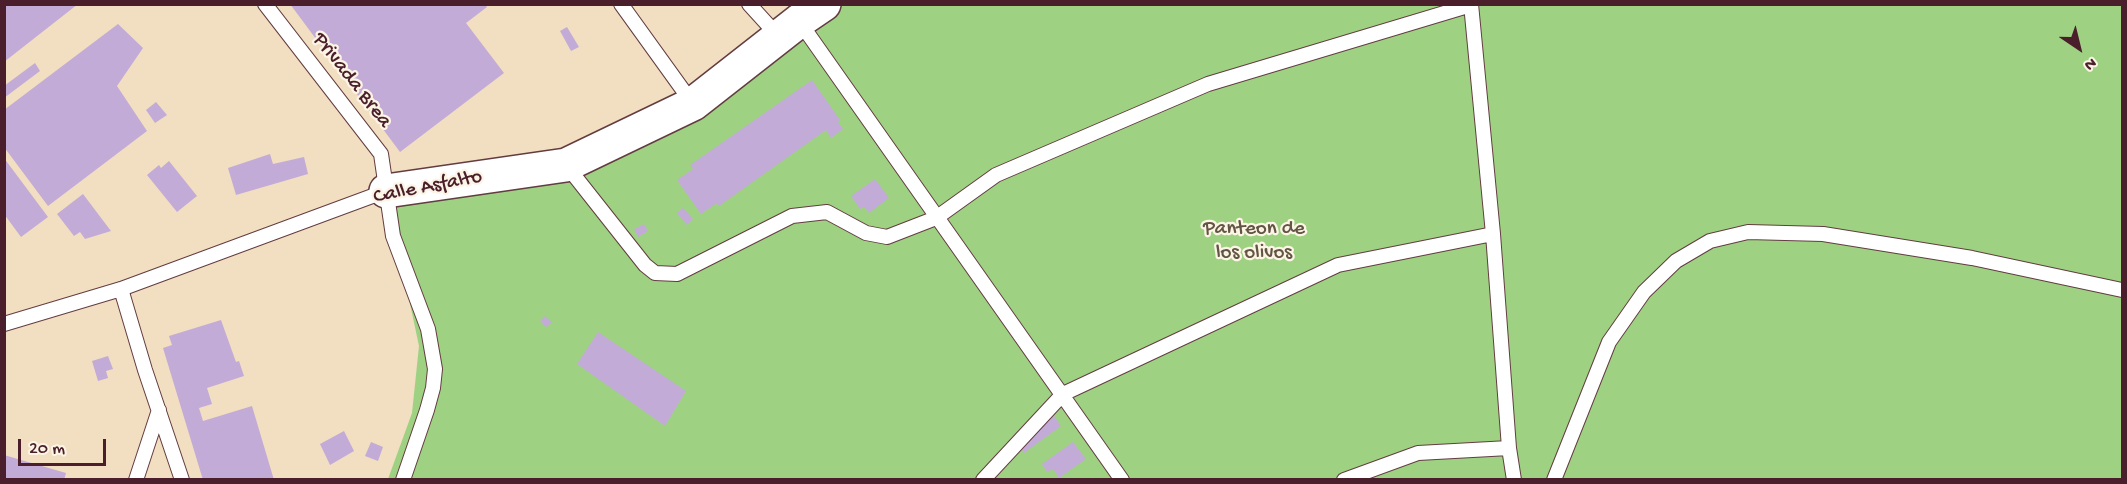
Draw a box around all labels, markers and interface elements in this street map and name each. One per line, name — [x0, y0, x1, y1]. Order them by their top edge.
north arrow — [2049, 18, 2109, 78]
street label: Privada Brea — [306, 28, 396, 134]
text: N — [2080, 52, 2099, 74]
street label: Calle Asfalto — [371, 165, 485, 211]
park label: Panteon de los olivos — [1203, 217, 1305, 267]
scale bar — [21, 427, 110, 465]
text: 20 m — [29, 439, 65, 460]

